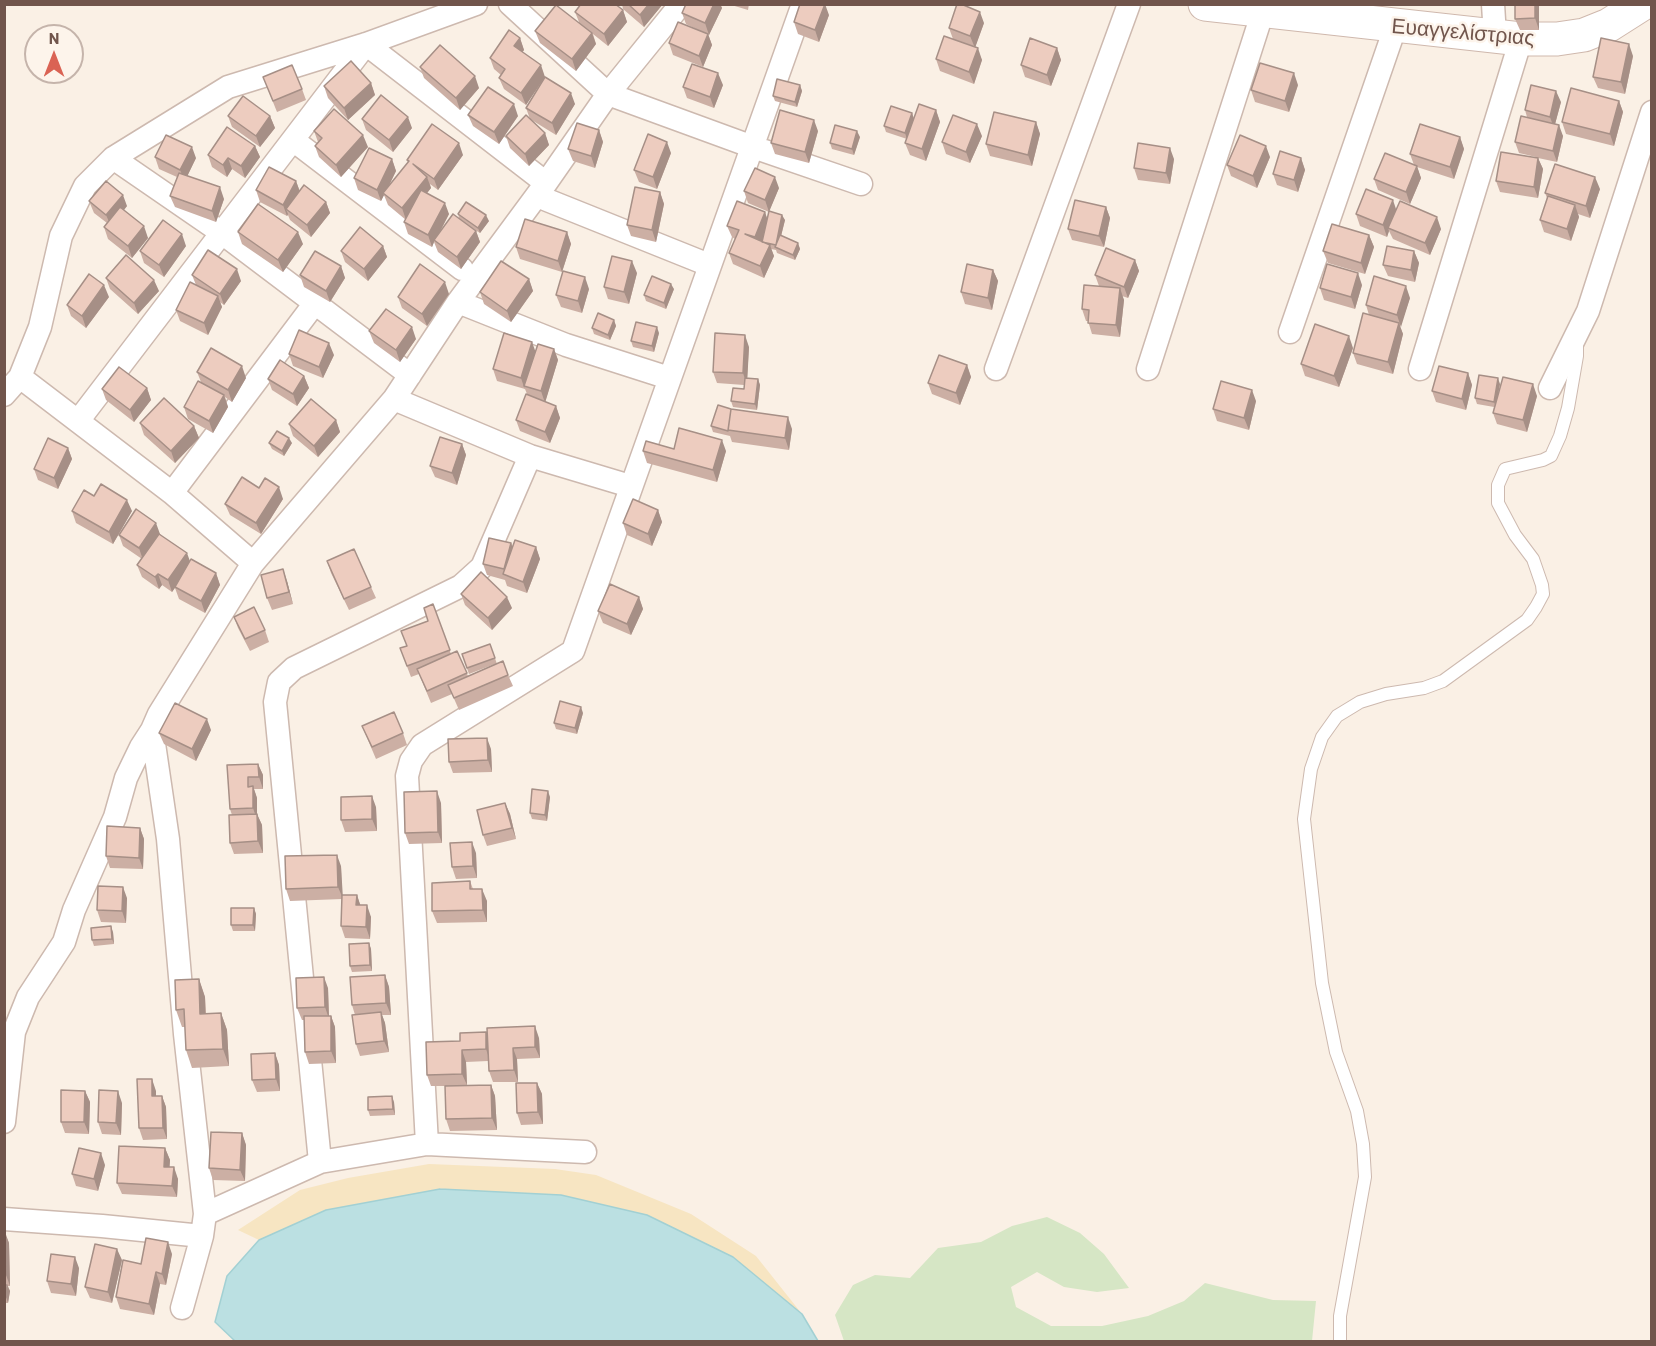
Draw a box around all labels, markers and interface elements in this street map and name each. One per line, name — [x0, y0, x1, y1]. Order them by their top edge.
street label: Ευαγγελίστριας — [1391, 13, 1535, 51]
north arrow — [24, 24, 84, 84]
text: N — [49, 28, 59, 47]

